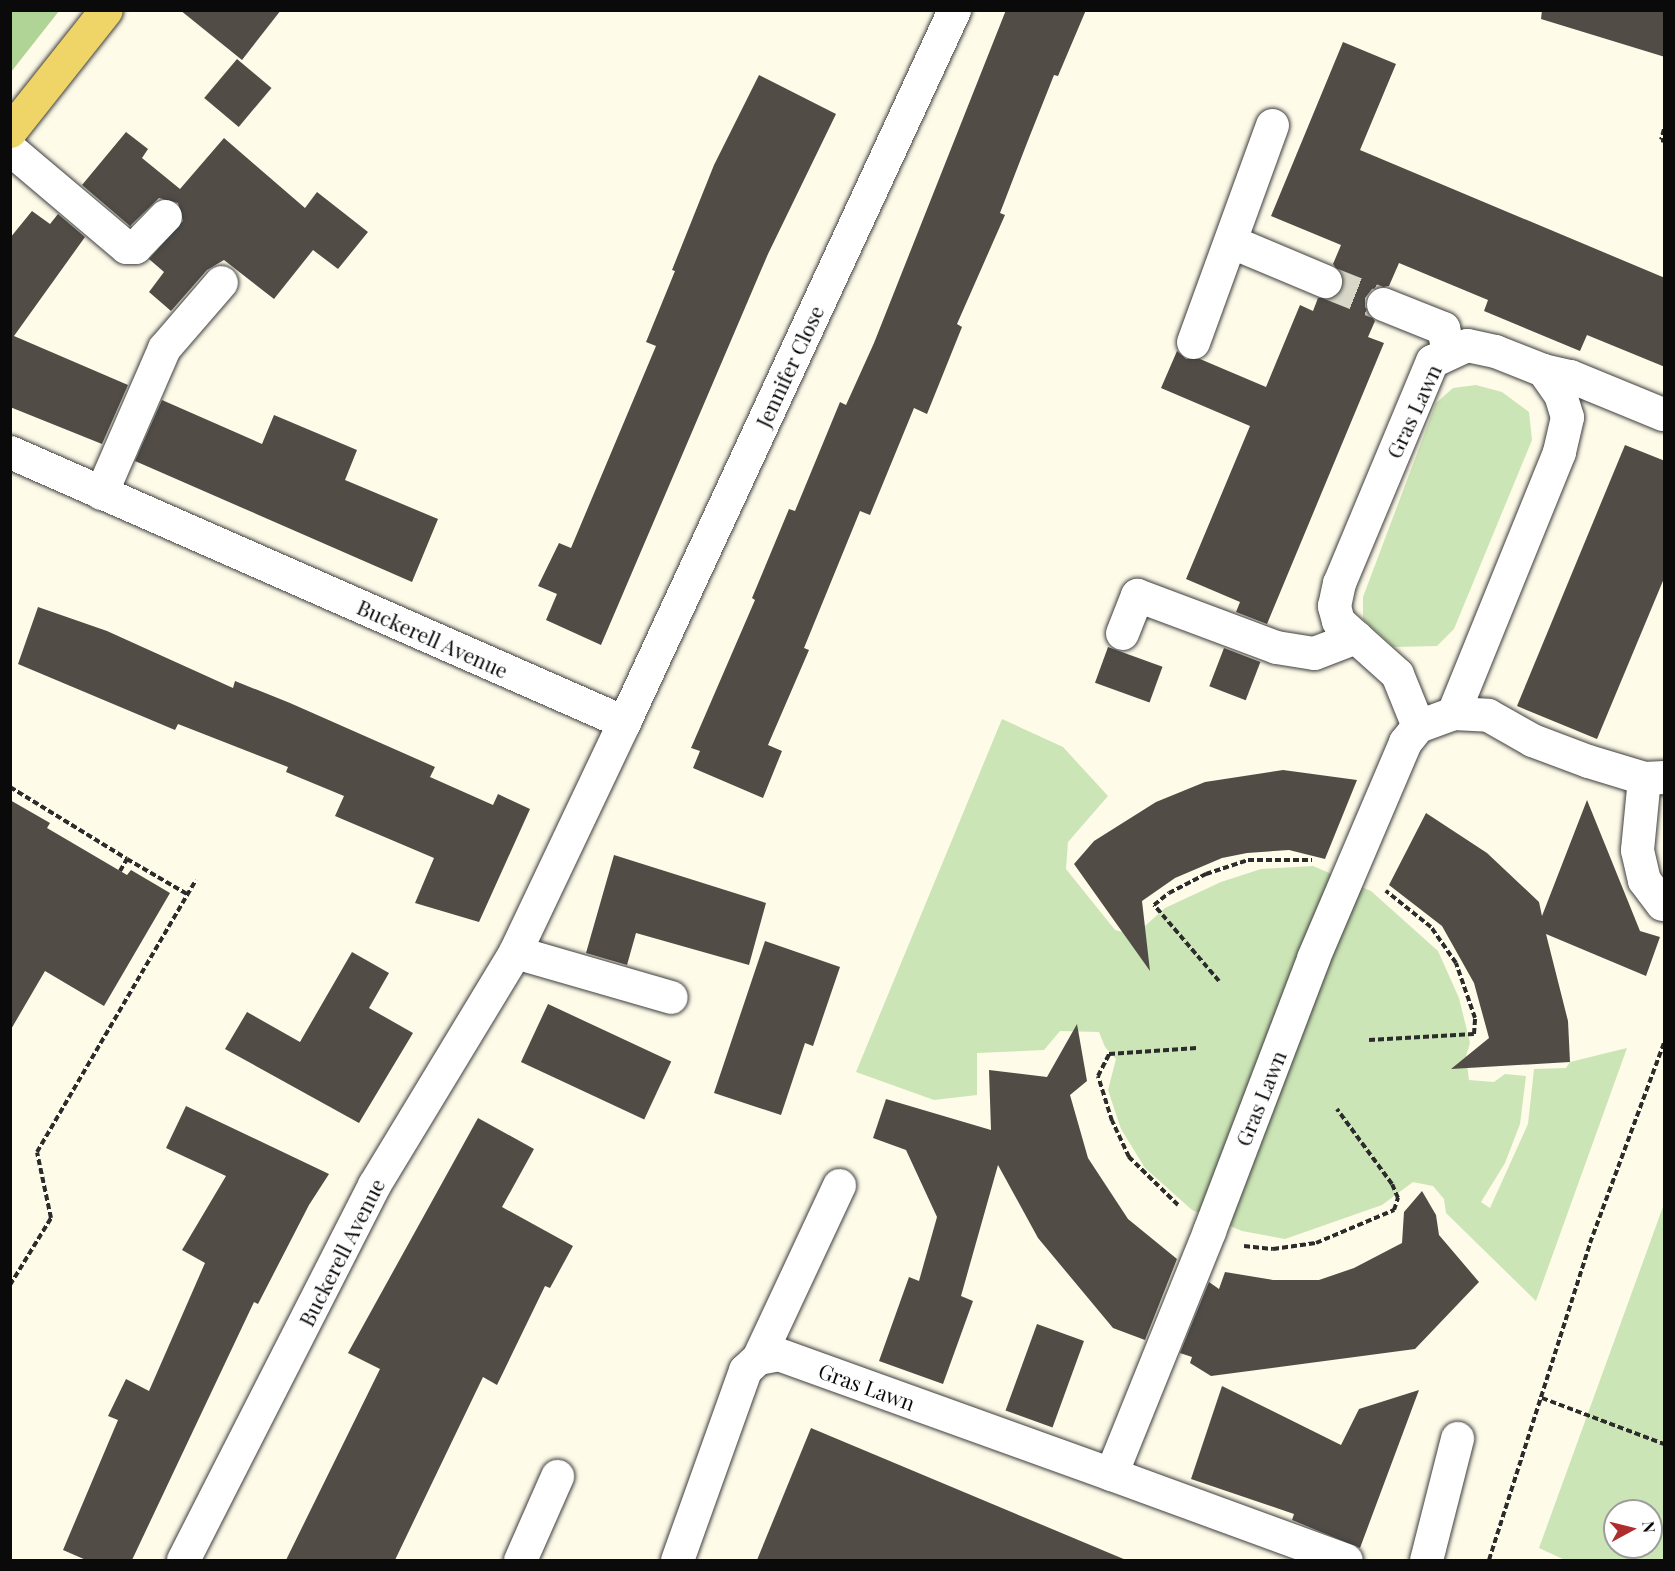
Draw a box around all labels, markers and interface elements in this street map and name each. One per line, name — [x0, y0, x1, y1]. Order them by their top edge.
street label: Jennifer Close — [750, 301, 828, 431]
street label: Gras Lawn — [1380, 360, 1446, 462]
street label: Buckerell Avenue — [353, 593, 513, 683]
street label: Gras Lawn — [1229, 1047, 1291, 1149]
street label: Buckerell Avenue — [293, 1174, 389, 1330]
street label: Gras Lawn — [815, 1357, 919, 1415]
north arrow — [1603, 1499, 1663, 1559]
text: N — [1638, 1520, 1661, 1534]

